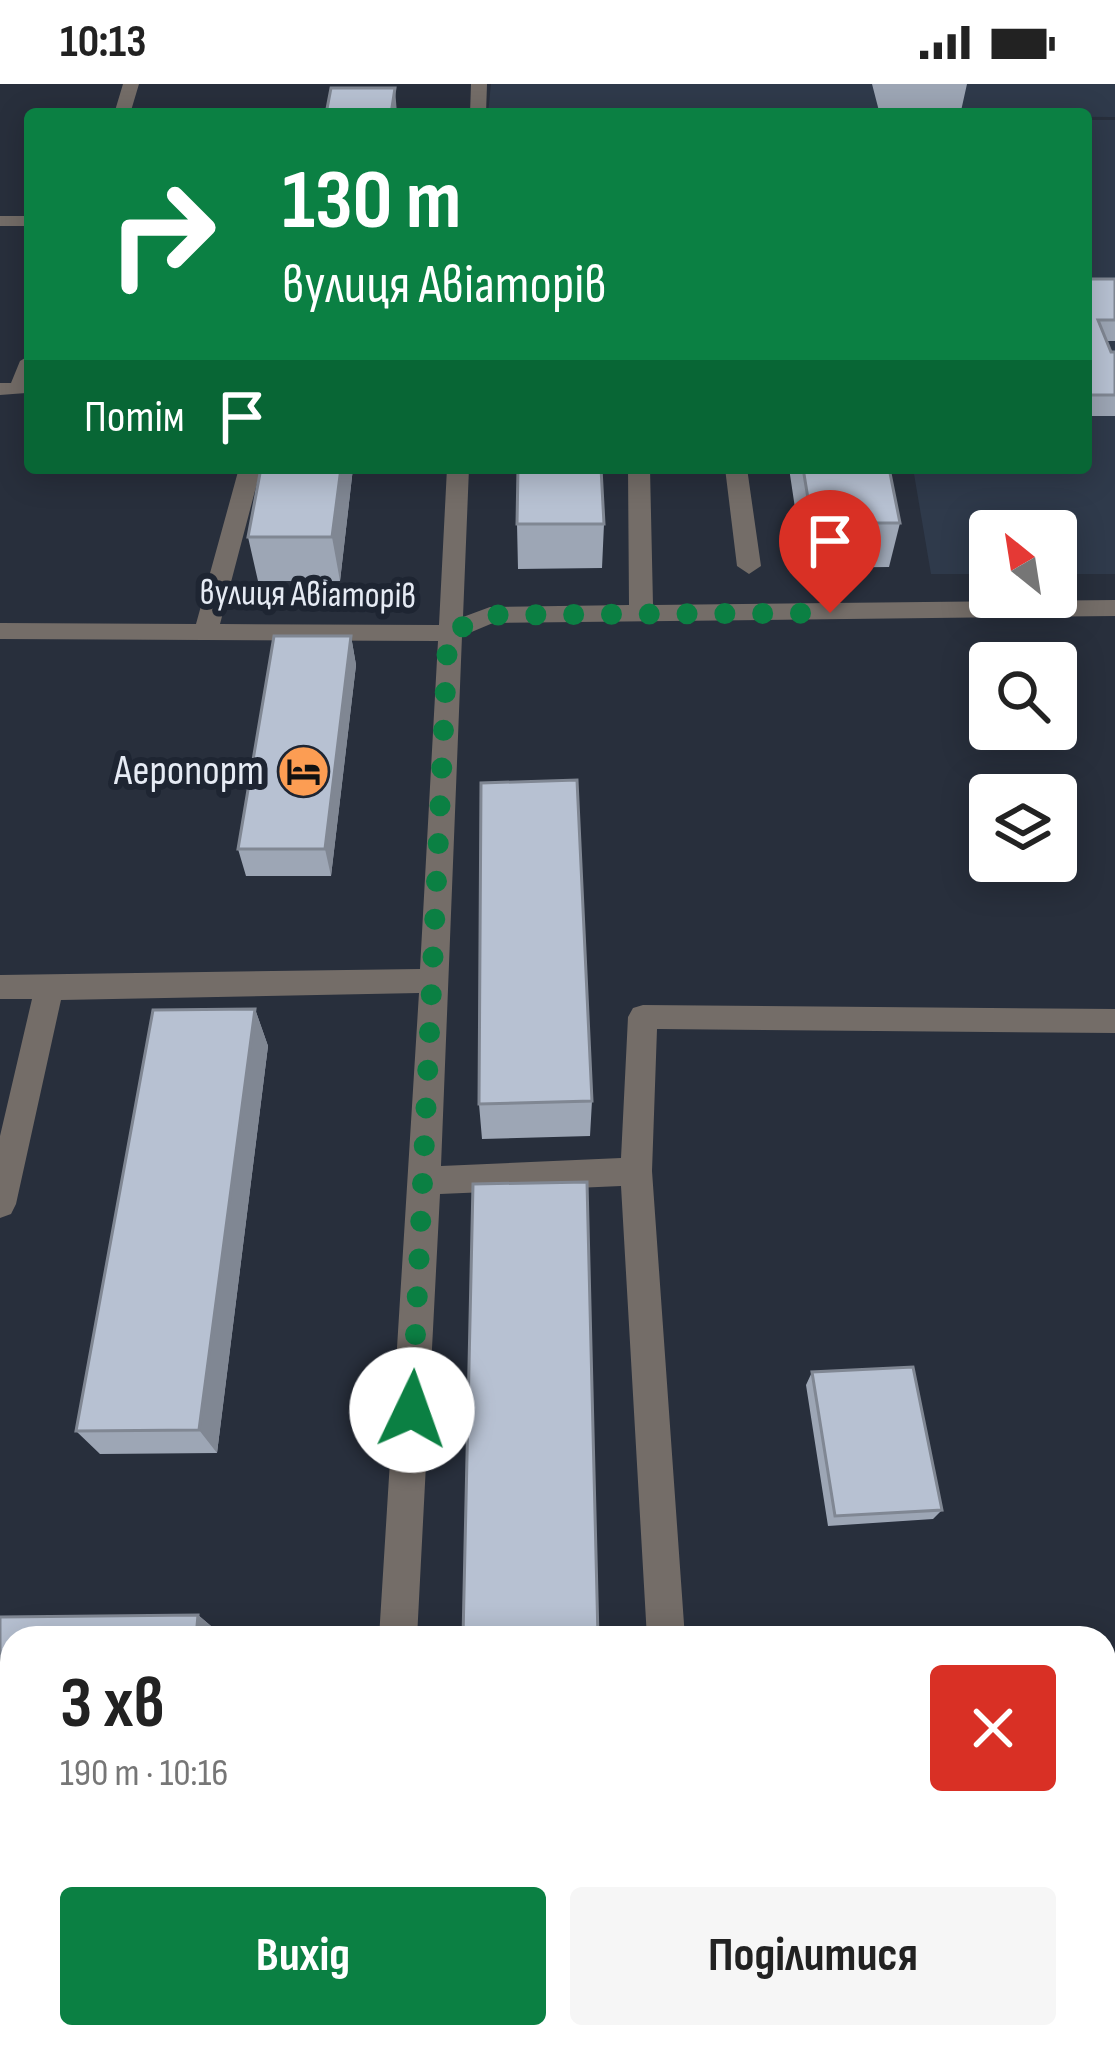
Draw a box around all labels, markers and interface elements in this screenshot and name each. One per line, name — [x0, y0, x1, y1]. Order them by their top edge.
text: 10:13 — [60, 15, 146, 70]
text: 130 m — [282, 151, 461, 252]
icon: right — [84, 156, 240, 312]
text: вулиця Авіаторів — [282, 253, 607, 318]
icon: arrive — [209, 384, 275, 450]
text: Потім — [84, 390, 185, 445]
pin — [779, 490, 881, 613]
icon: arrive — [797, 508, 863, 574]
north arrow — [969, 510, 1077, 618]
map controls — [969, 510, 1077, 882]
street label: вулиця Авіаторів — [199, 572, 417, 618]
button: search — [969, 642, 1077, 750]
hotel icon: Аеропорт — [275, 743, 331, 799]
place label: Аеропорт — [113, 746, 264, 797]
button: layers — [969, 774, 1077, 882]
position arrow — [349, 1347, 475, 1473]
text: 3 хв — [60, 1661, 165, 1748]
button: close — [930, 1665, 1056, 1791]
text: 190 m · 10:16 — [60, 1750, 228, 1797]
button: Вихід — [60, 1887, 546, 2025]
button: Поділитися — [570, 1887, 1056, 2025]

